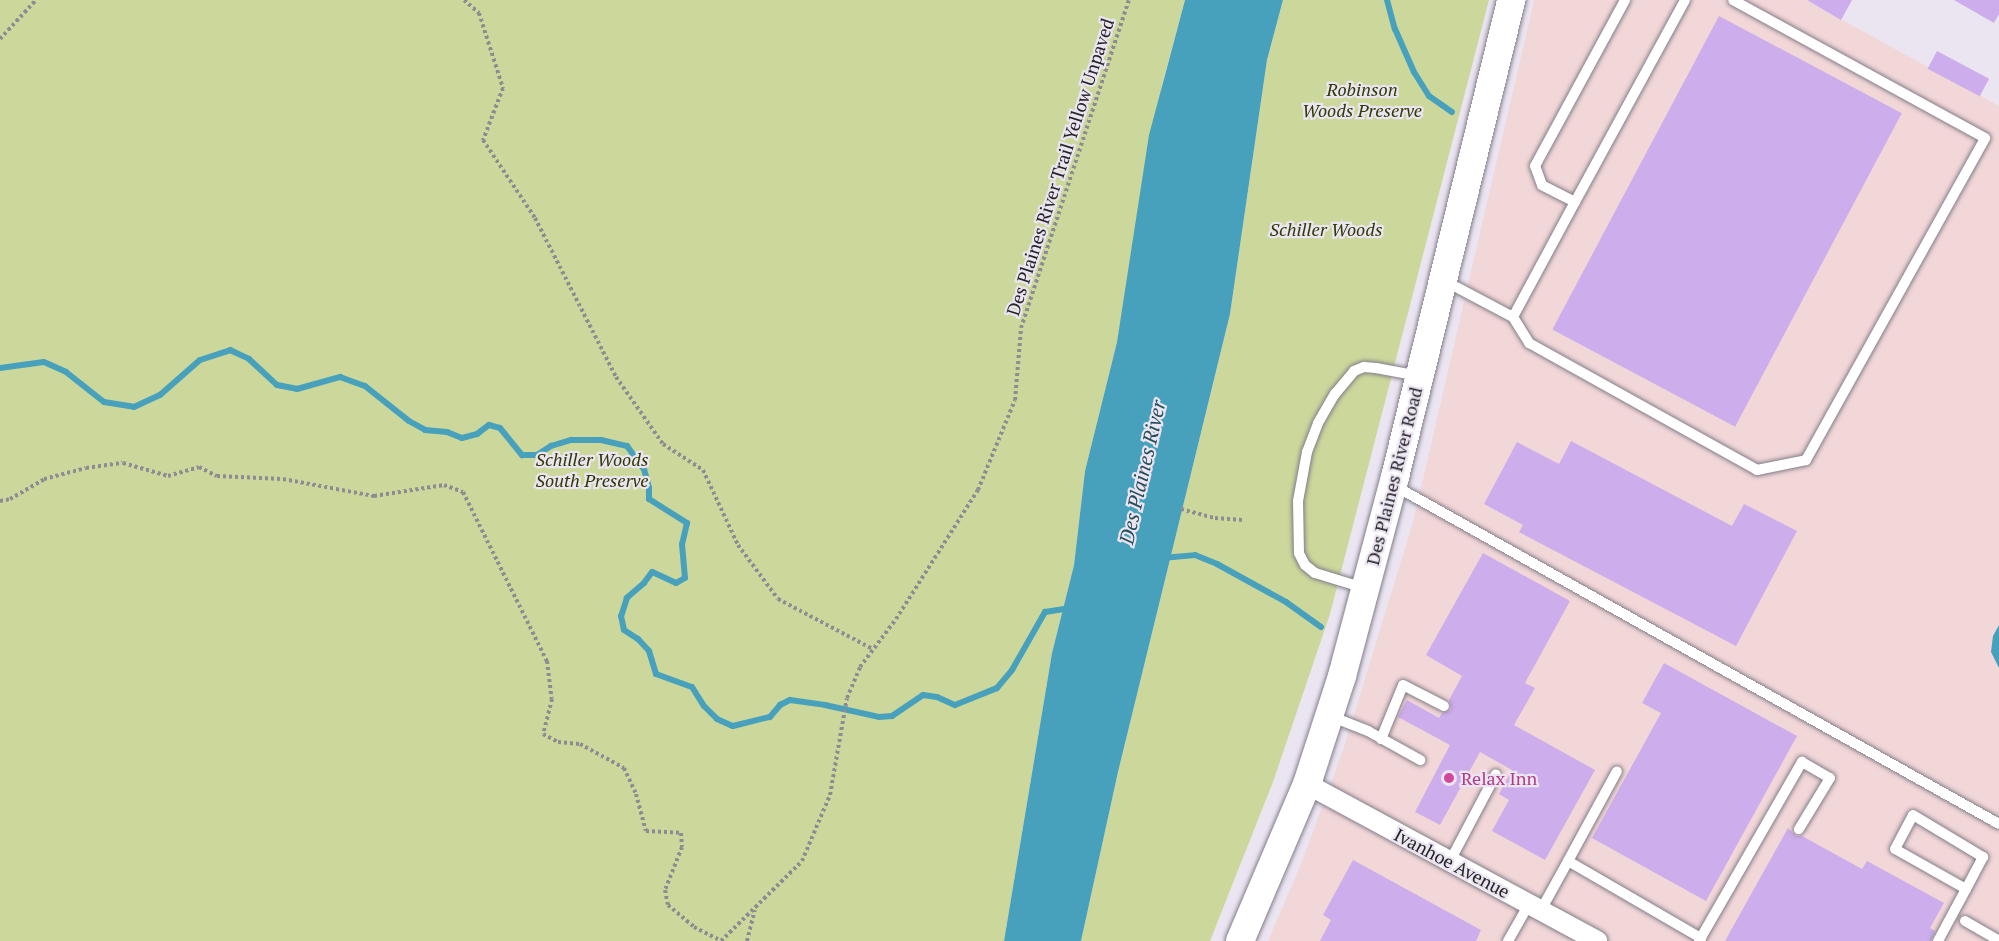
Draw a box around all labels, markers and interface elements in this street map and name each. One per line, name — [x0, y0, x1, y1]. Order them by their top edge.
street label: Des Plaines River Trail Yellow Unpaved — [1002, 16, 1118, 318]
park label: Robinson Woods Preserve — [1302, 79, 1422, 122]
park label: Schiller Woods — [1270, 218, 1382, 240]
street label: Des Plaines River Road — [1361, 385, 1427, 567]
water label: Des Plaines River — [1114, 398, 1170, 546]
park label: Schiller Woods South Preserve — [536, 449, 648, 492]
place label: Relax Inn — [1461, 767, 1537, 789]
marker: Relax Inn — [1442, 771, 1456, 785]
street label: Ivanhoe Avenue — [1390, 823, 1514, 903]

